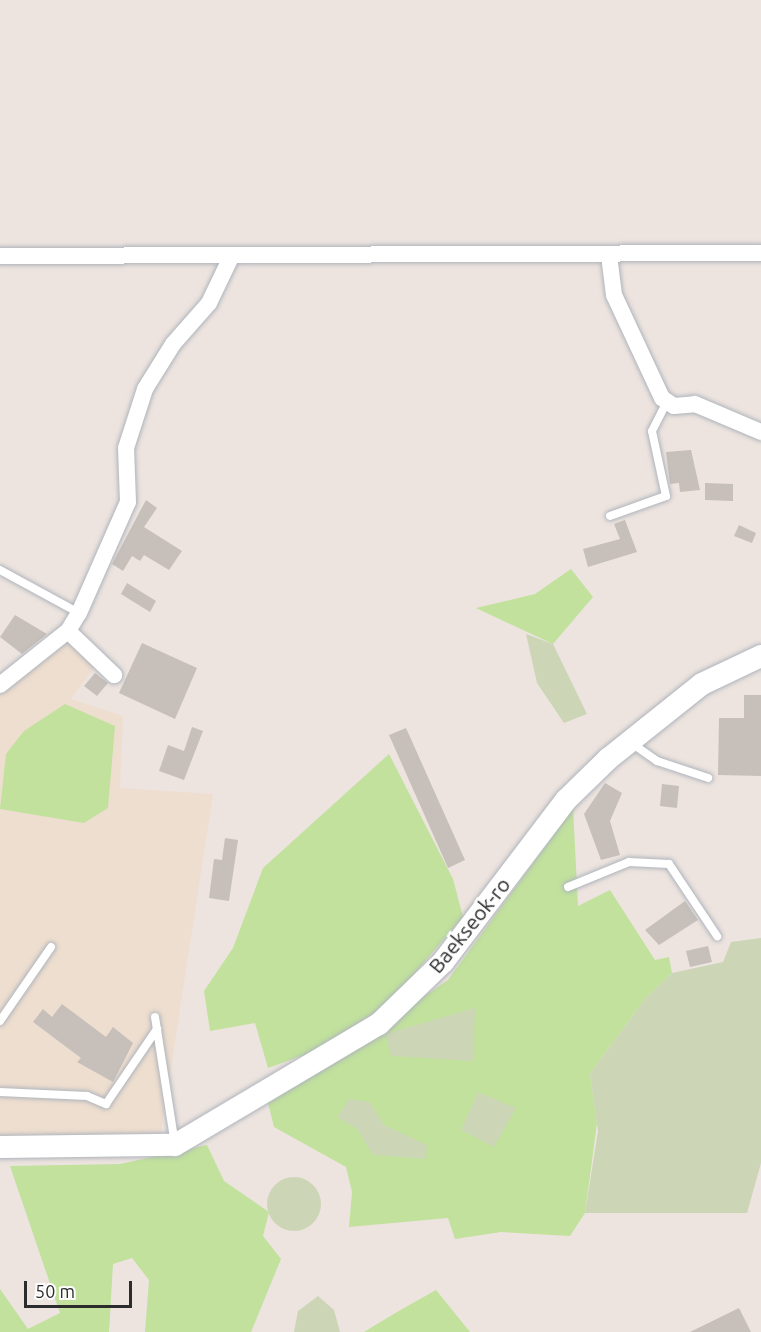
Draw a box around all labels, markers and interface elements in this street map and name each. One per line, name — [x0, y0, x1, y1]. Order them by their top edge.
street label: Baekseok-ro — [423, 872, 515, 978]
scale bar — [27, 1269, 135, 1307]
text: 50 m — [35, 1281, 75, 1301]

